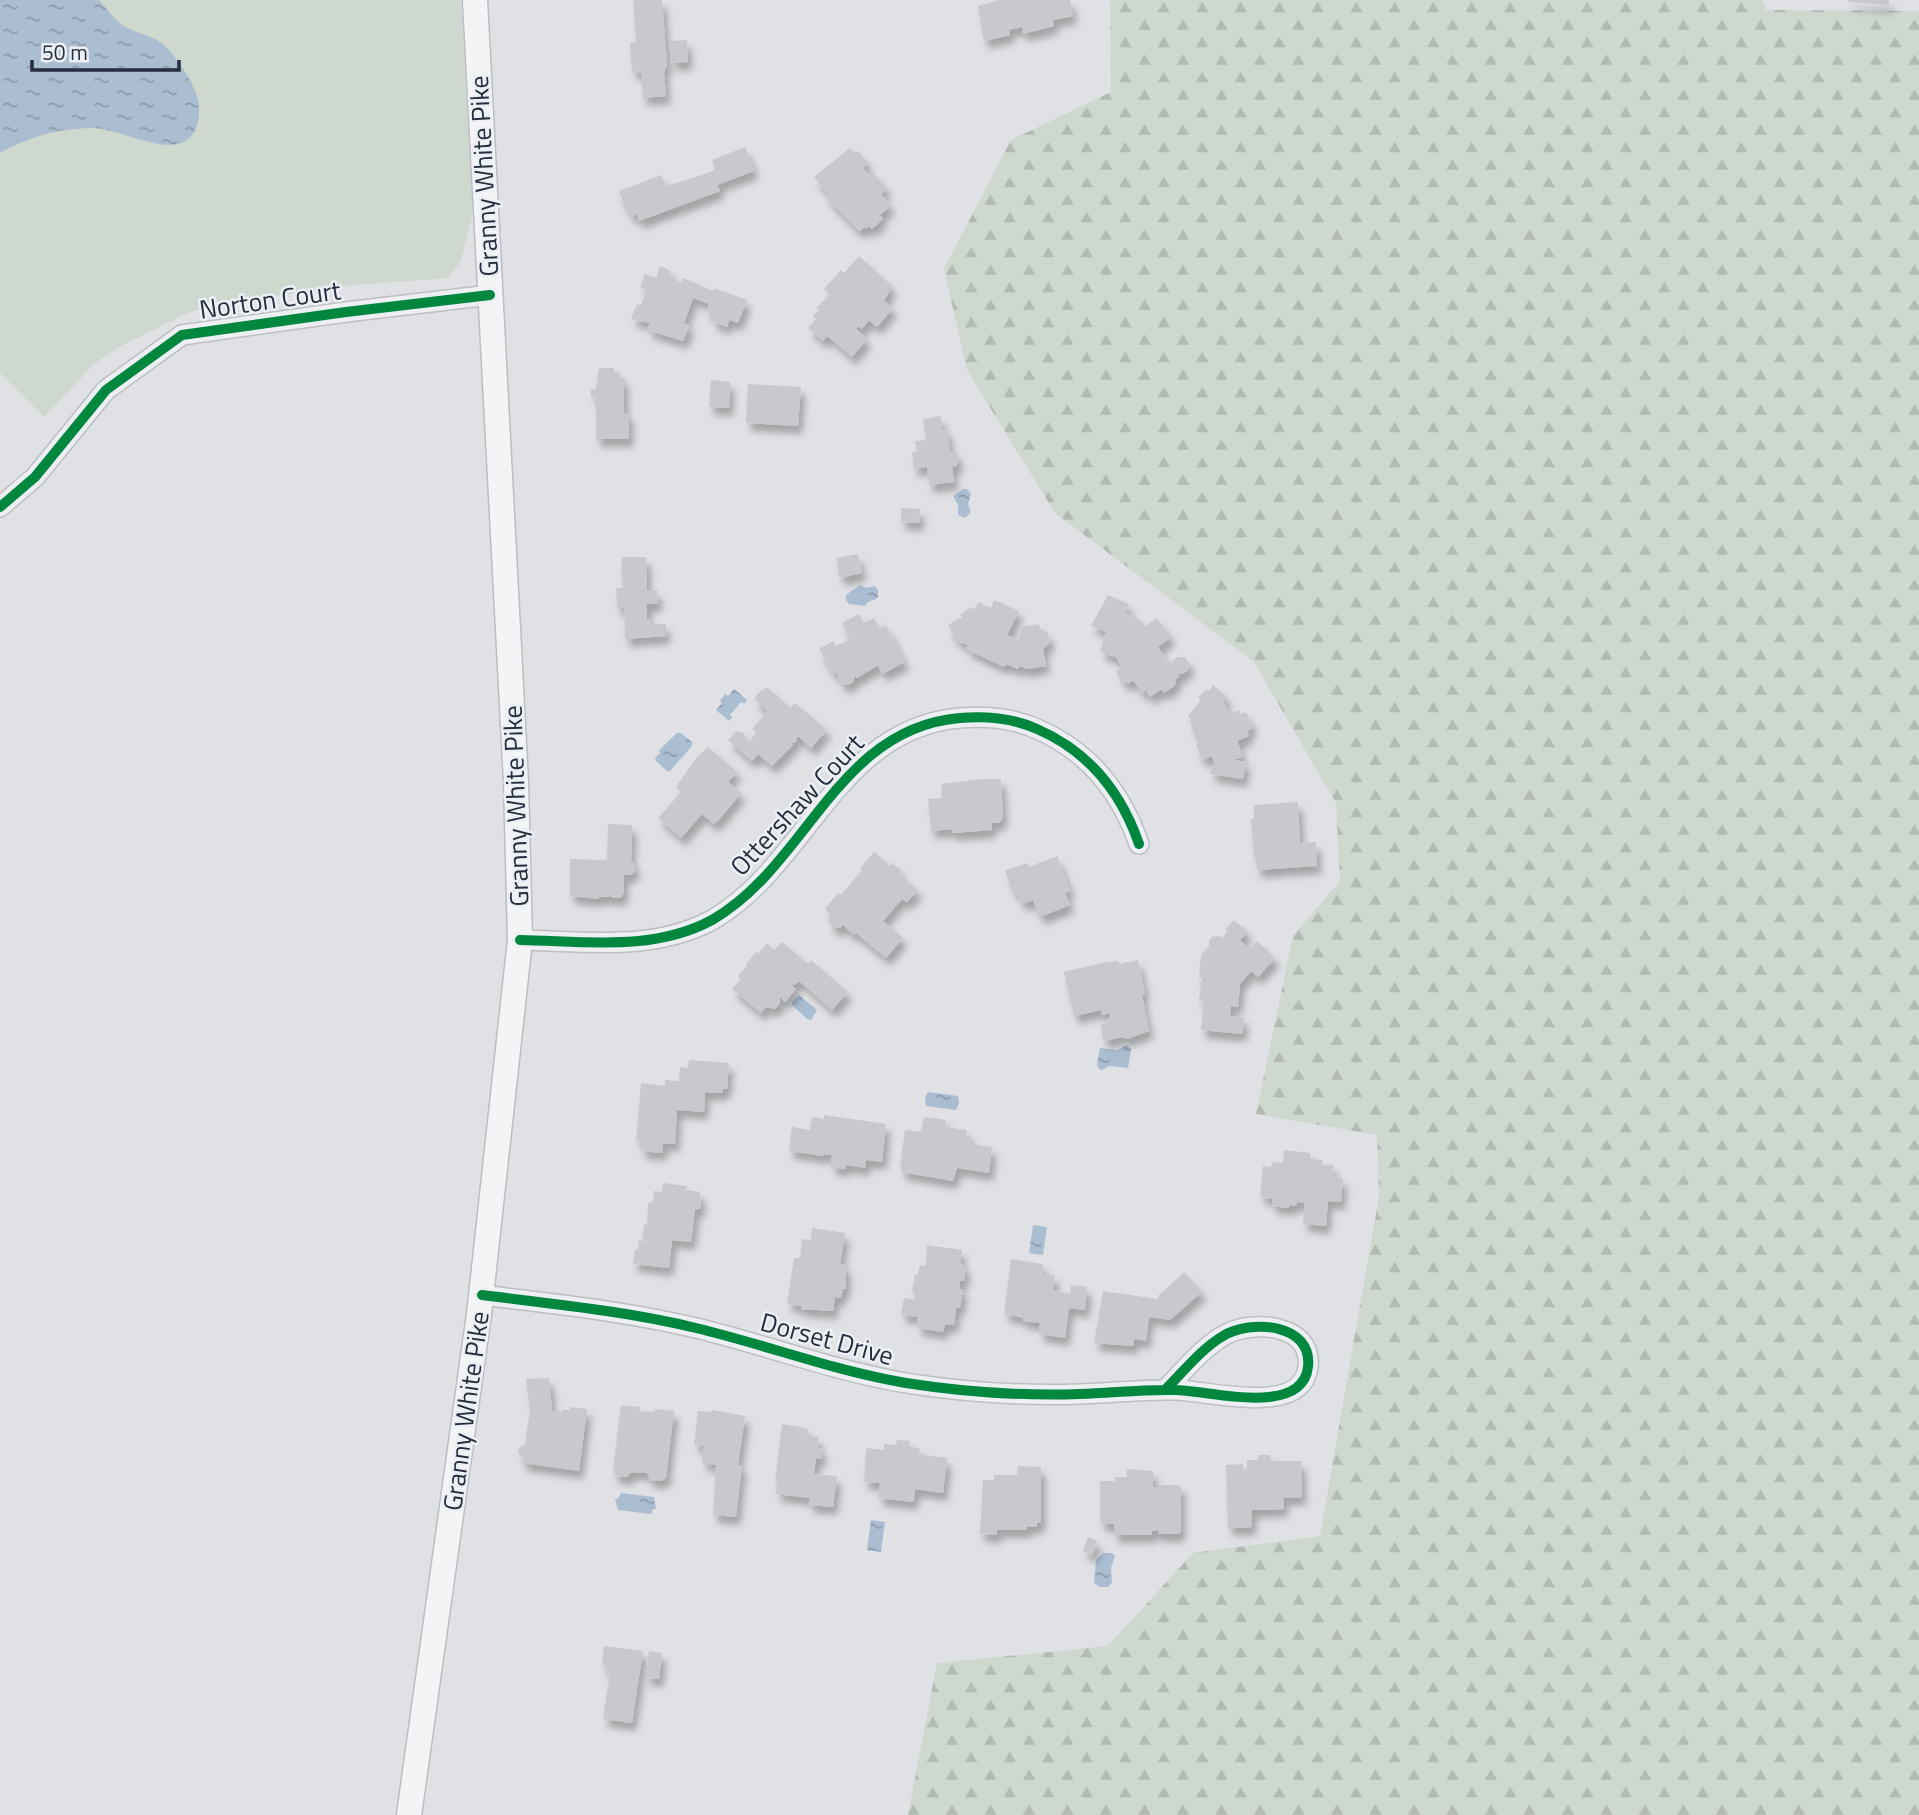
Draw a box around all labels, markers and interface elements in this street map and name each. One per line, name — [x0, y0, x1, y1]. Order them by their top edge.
scale bar — [32, 28, 178, 72]
text: 50 m — [42, 36, 88, 68]
street label: Granny White Pike — [459, 75, 508, 277]
street label: Norton Court — [197, 270, 343, 329]
street label: Granny White Pike — [493, 705, 538, 907]
street label: Ottershaw Court — [720, 725, 873, 884]
street label: Dorset Drive — [756, 1302, 898, 1375]
street label: Granny White Pike — [432, 1309, 499, 1513]

